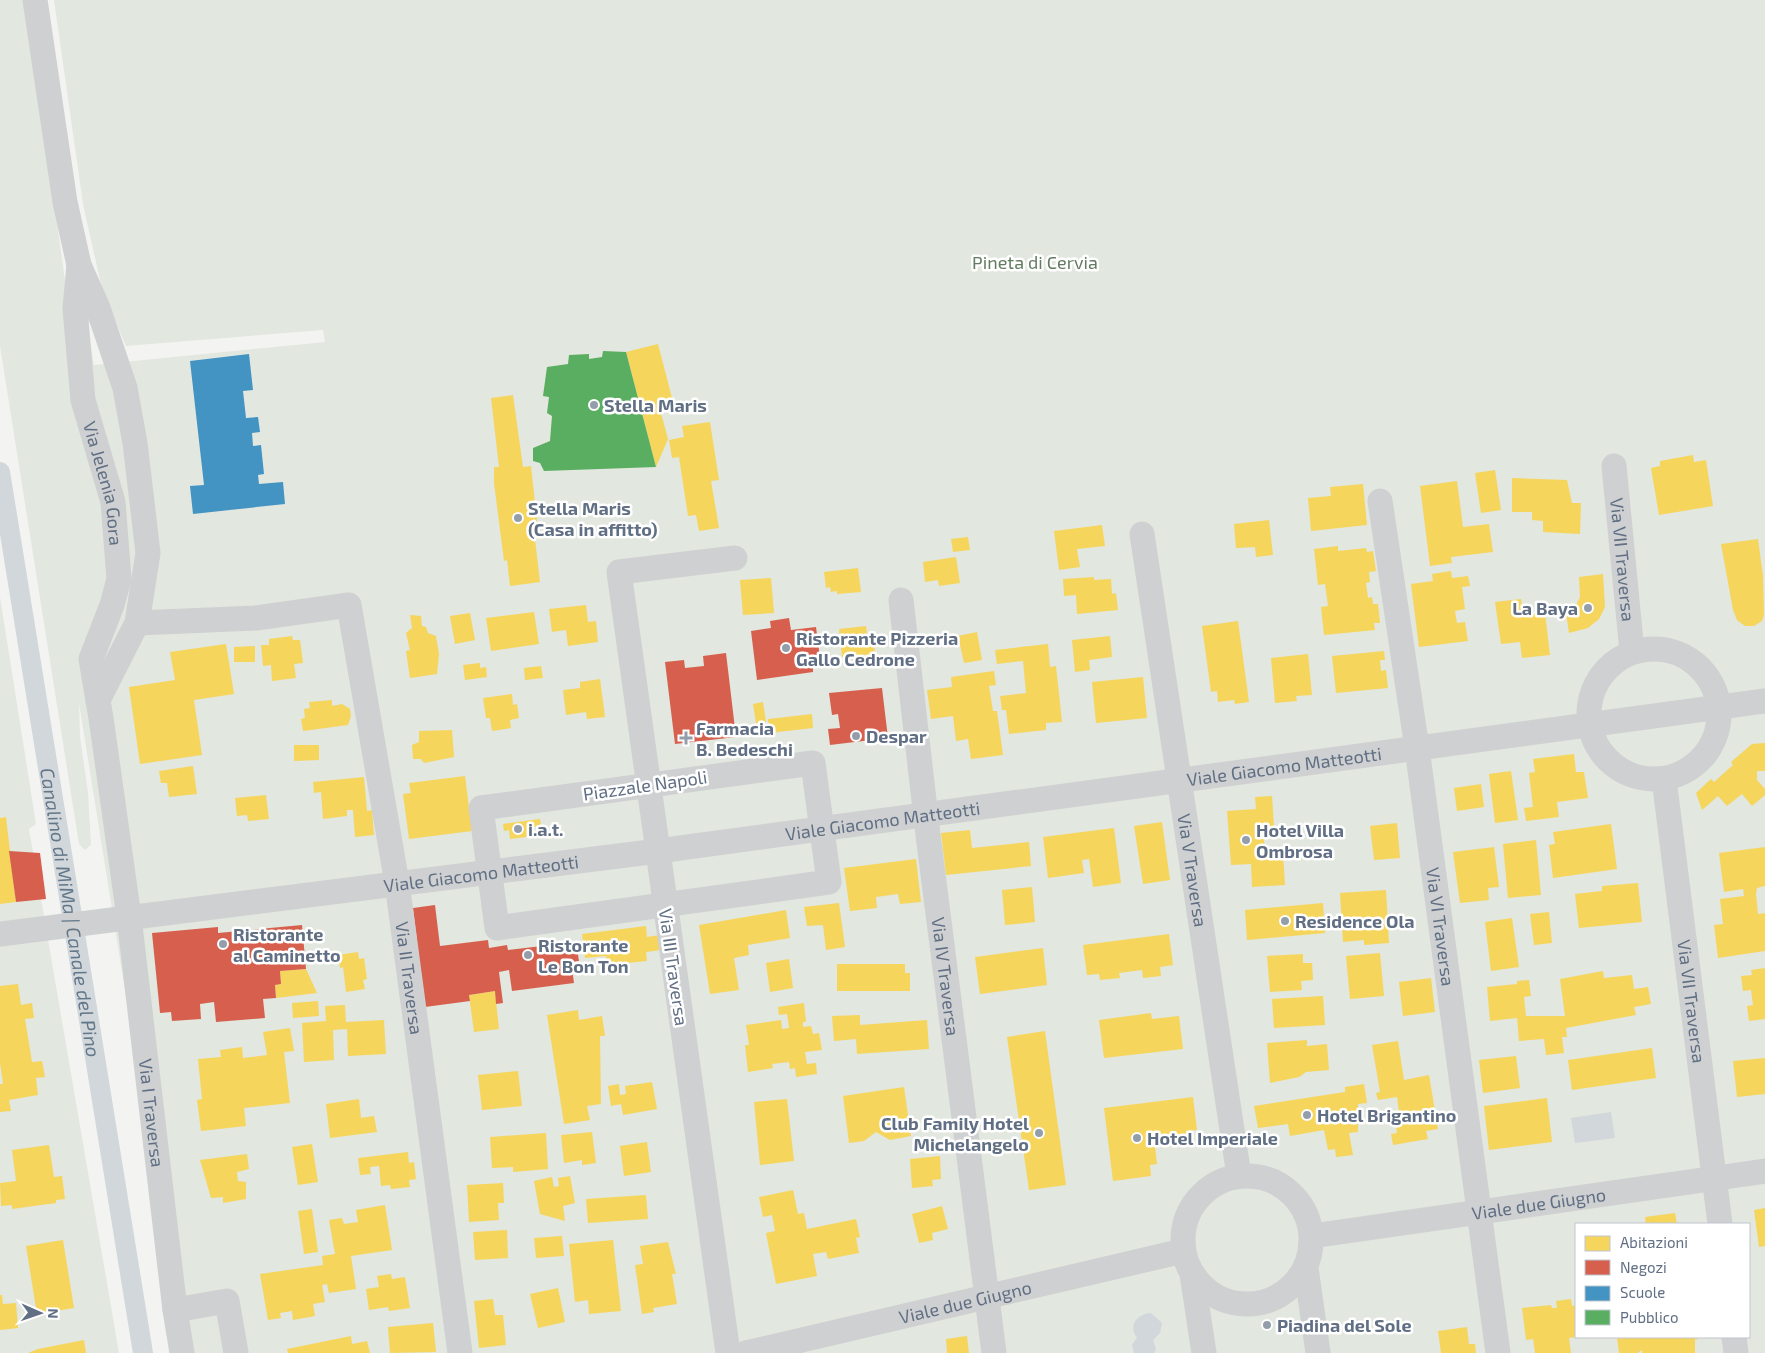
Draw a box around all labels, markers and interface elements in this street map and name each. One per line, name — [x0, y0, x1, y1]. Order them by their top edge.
park label: Pineta di Cervia — [972, 251, 1098, 273]
place label: Stella Maris — [604, 394, 707, 416]
marker: Stella Maris — [588, 399, 600, 411]
street label: Via Jelenia Gora — [79, 419, 127, 547]
place label: Stella Maris (Casa in affitto) — [528, 497, 658, 540]
street label: Via VII Traversa — [1606, 497, 1640, 622]
marker: Stella Maris (Casa in affitto) — [512, 512, 524, 524]
place label: La Baya — [1512, 597, 1578, 619]
marker: La Baya — [1582, 602, 1594, 614]
place label: Ristorante Pizzeria Gallo Cedrone — [796, 627, 958, 670]
marker: Ristorante Pizzeria Gallo Cedrone — [780, 642, 792, 654]
place label: Farmacia B. Bedeschi — [696, 717, 793, 760]
place label: Despar — [866, 725, 927, 747]
marker: Despar — [850, 730, 862, 742]
marker: Farmacia B. Bedeschi — [680, 732, 692, 744]
street label: Viale Giacomo Matteotti — [1185, 742, 1383, 790]
street label: Piazzale Napoli — [581, 765, 709, 805]
water label: Canalino di MiMa | Canale del Pino — [37, 766, 106, 1059]
street label: Viale Giacomo Matteotti — [784, 796, 982, 845]
street label: Via V Traversa — [1173, 812, 1212, 928]
place label: i.a.t. — [528, 818, 564, 840]
place label: Hotel Villa Ombrosa — [1256, 819, 1344, 862]
marker: i.a.t. — [512, 823, 524, 835]
marker: Hotel Villa Ombrosa — [1240, 834, 1252, 846]
street label: Viale Giacomo Matteotti — [382, 850, 580, 897]
street label: Via VI Traversa — [1422, 866, 1460, 987]
street label: Via III Traversa — [655, 907, 693, 1027]
place label: Residence Ola — [1295, 910, 1415, 932]
marker: Residence Ola — [1279, 915, 1291, 927]
street label: Via IV Traversa — [928, 916, 964, 1037]
street label: Via II Traversa — [391, 920, 428, 1036]
place label: Ristorante al Caminetto — [233, 923, 341, 966]
place label: Ristorante Le Bon Ton — [538, 934, 629, 977]
marker: Ristorante al Caminetto — [217, 938, 229, 950]
street label: Via VII Traversa — [1673, 938, 1711, 1064]
marker: Ristorante Le Bon Ton — [522, 949, 534, 961]
street label: Via I Traversa — [135, 1058, 169, 1168]
place label: Hotel Brigantino — [1317, 1104, 1456, 1126]
marker: Hotel Brigantino — [1301, 1109, 1313, 1121]
place label: Club Family Hotel Michelangelo — [881, 1112, 1029, 1155]
marker: Club Family Hotel Michelangelo — [1033, 1127, 1045, 1139]
place label: Hotel Imperiale — [1147, 1127, 1278, 1149]
marker: Hotel Imperiale — [1131, 1132, 1143, 1144]
street label: Viale due Giugno — [1470, 1183, 1607, 1224]
legend — [1575, 1223, 1750, 1338]
text: Abitazioni — [1620, 1233, 1688, 1251]
text: Negozi — [1620, 1258, 1667, 1276]
street label: Viale due Giugno — [897, 1276, 1034, 1328]
text: Scuole — [1620, 1283, 1665, 1301]
north arrow — [15, 1288, 65, 1338]
text: N — [45, 1308, 62, 1319]
text: Pubblico — [1620, 1308, 1678, 1326]
place label: Piadina del Sole — [1277, 1314, 1412, 1336]
marker: Piadina del Sole — [1261, 1319, 1273, 1331]

